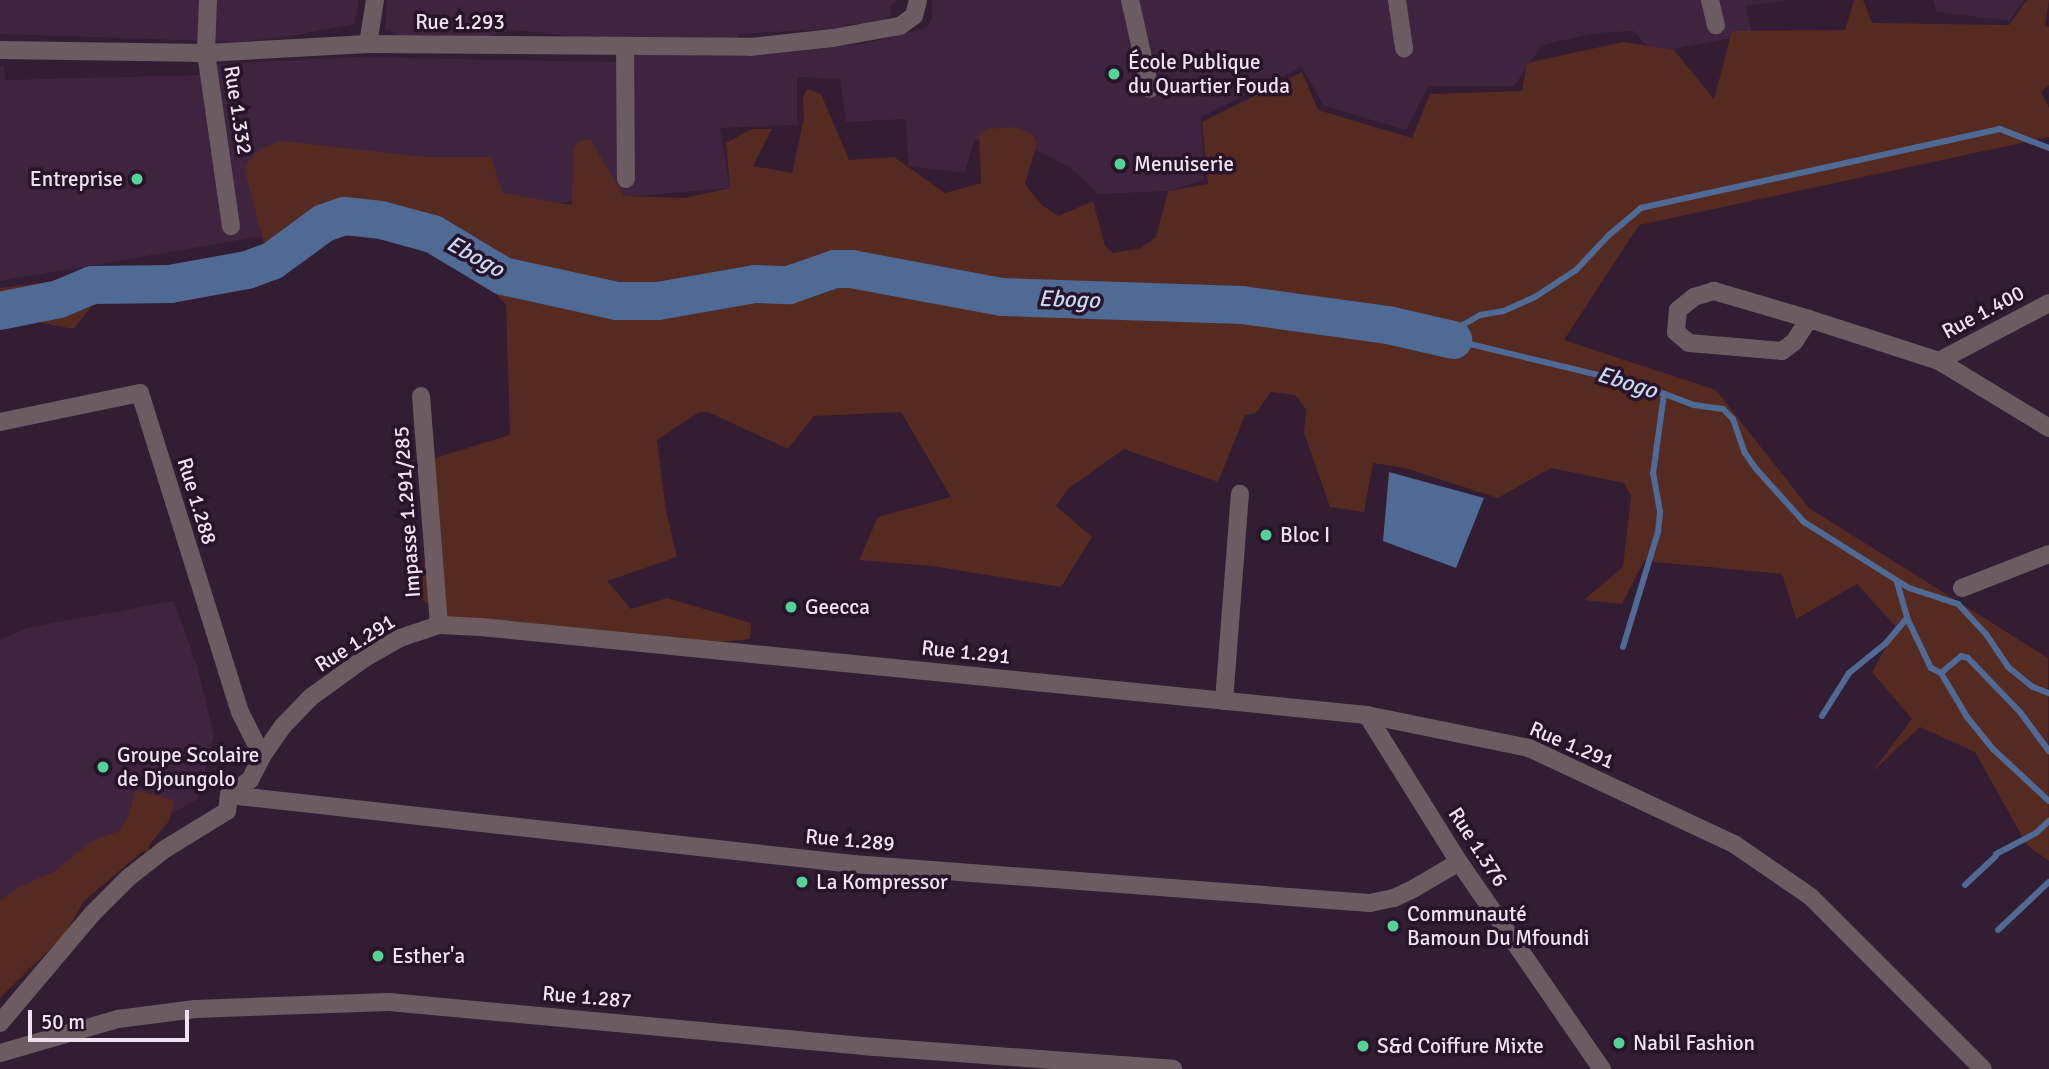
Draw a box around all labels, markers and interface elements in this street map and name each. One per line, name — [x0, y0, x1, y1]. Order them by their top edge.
street label: Rue 1.293 — [415, 9, 505, 35]
place label: École Publique du Quartier Fouda — [1128, 49, 1290, 99]
street label: Rue 1.332 — [219, 64, 257, 156]
marker: École Publique du Quartier Fouda — [1106, 66, 1122, 82]
place label: Menuiserie — [1134, 151, 1234, 177]
marker: Menuiserie — [1112, 156, 1128, 172]
place label: Entreprise — [30, 166, 123, 192]
marker: Entreprise — [129, 171, 145, 187]
water label: Ebogo — [442, 230, 508, 284]
street label: Rue 1.400 — [1938, 280, 2028, 344]
water label: Ebogo — [1038, 285, 1100, 315]
water label: Ebogo — [1594, 361, 1660, 405]
street label: Impasse 1.291/285 — [388, 425, 426, 599]
street label: Rue 1.288 — [172, 454, 222, 548]
place label: Bloc I — [1280, 522, 1330, 548]
marker: Bloc I — [1258, 527, 1274, 543]
place label: Geecca — [805, 594, 870, 620]
marker: Geecca — [783, 599, 799, 615]
street label: Rue 1.291 — [310, 609, 400, 677]
street label: Rue 1.291 — [920, 635, 1012, 669]
street label: Rue 1.291 — [1526, 716, 1618, 774]
place label: Groupe Scolaire de Djoungolo — [117, 742, 259, 792]
marker: Groupe Scolaire de Djoungolo — [95, 759, 111, 775]
street label: Rue 1.376 — [1443, 803, 1513, 891]
street label: Rue 1.289 — [804, 824, 896, 856]
place label: La Kompressor — [816, 869, 948, 895]
marker: La Kompressor — [794, 874, 810, 890]
place label: Communauté Bamoun Du Mfoundi — [1407, 901, 1590, 951]
marker: Communauté Bamoun Du Mfoundi — [1385, 918, 1401, 934]
place label: Esther'a — [392, 943, 465, 969]
marker: Esther'a — [370, 948, 386, 964]
street label: Rue 1.287 — [541, 981, 633, 1013]
scale bar — [32, 996, 192, 1040]
text: 50 m — [41, 1009, 85, 1035]
place label: Nabil Fashion — [1633, 1030, 1755, 1056]
place label: S&d Coiffure Mixte — [1377, 1033, 1544, 1059]
marker: Nabil Fashion — [1611, 1035, 1627, 1051]
marker: S&d Coiffure Mixte — [1355, 1038, 1371, 1054]

